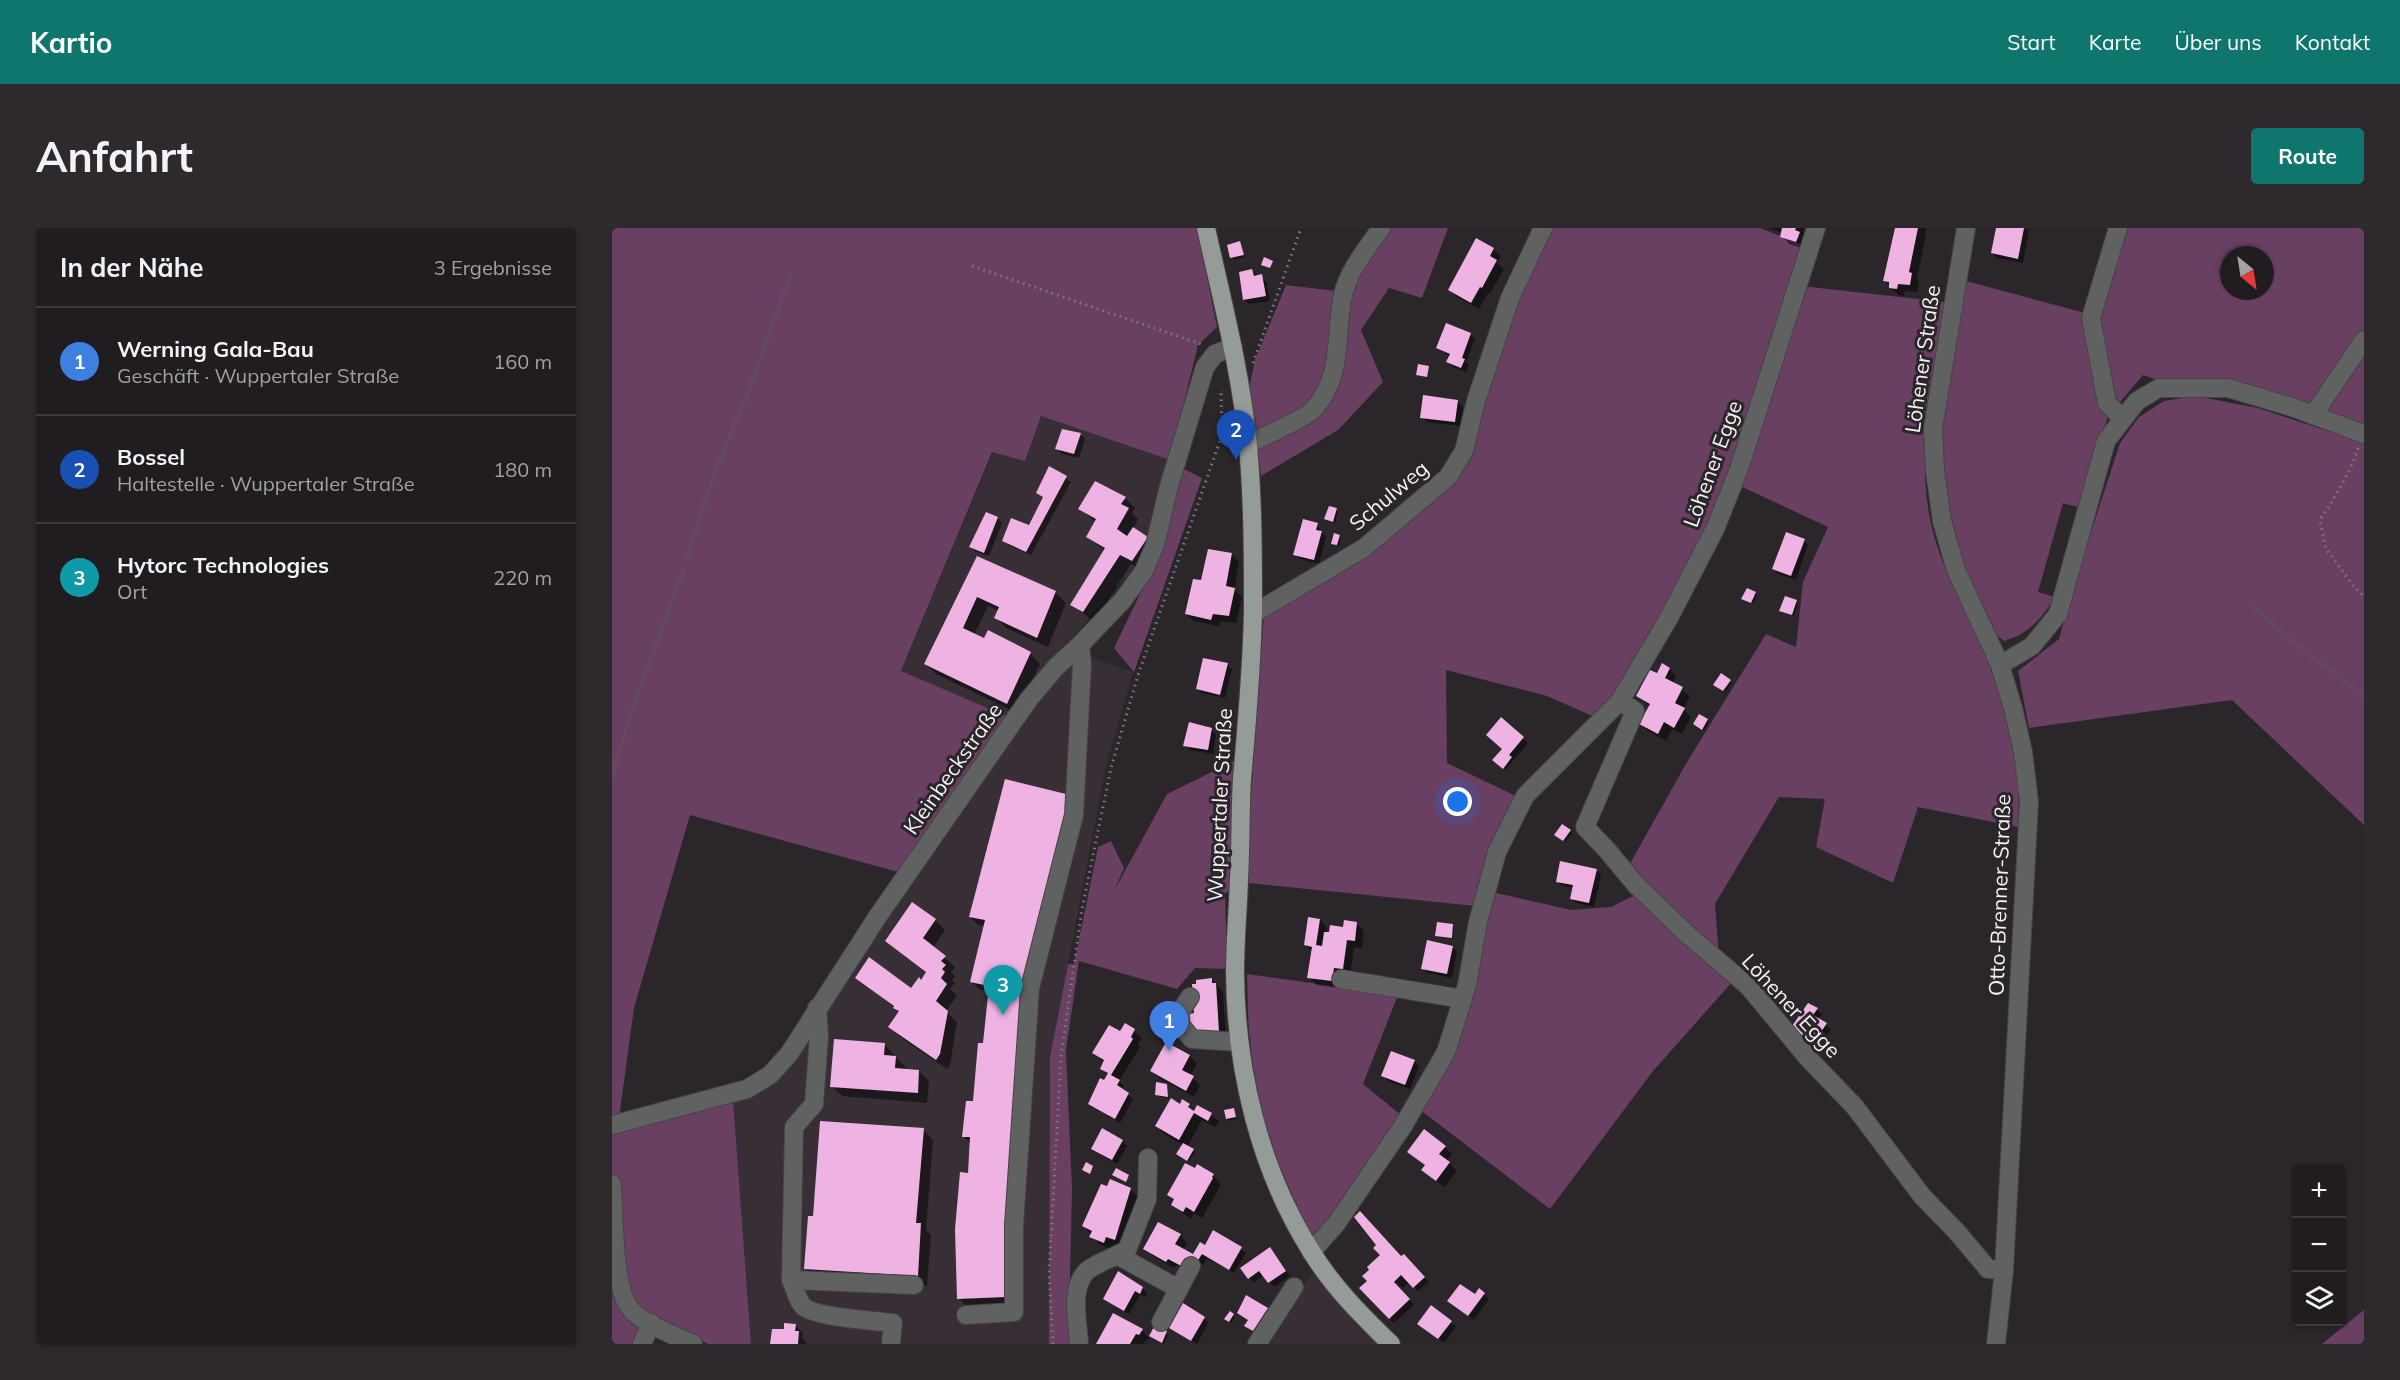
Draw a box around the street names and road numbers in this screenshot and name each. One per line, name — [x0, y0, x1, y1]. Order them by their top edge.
street label: Löhener Straße — [1899, 283, 1945, 435]
street label: Löhener Egge — [1677, 397, 1747, 531]
street label: Schulweg — [1344, 455, 1433, 536]
street label: Kleinbeckstraße — [897, 698, 1007, 839]
street label: Wuppertaler Straße — [1201, 707, 1237, 902]
street label: Otto-Brenner-Straße — [1982, 794, 2016, 996]
street label: Löhener Egge — [1737, 948, 1847, 1063]

